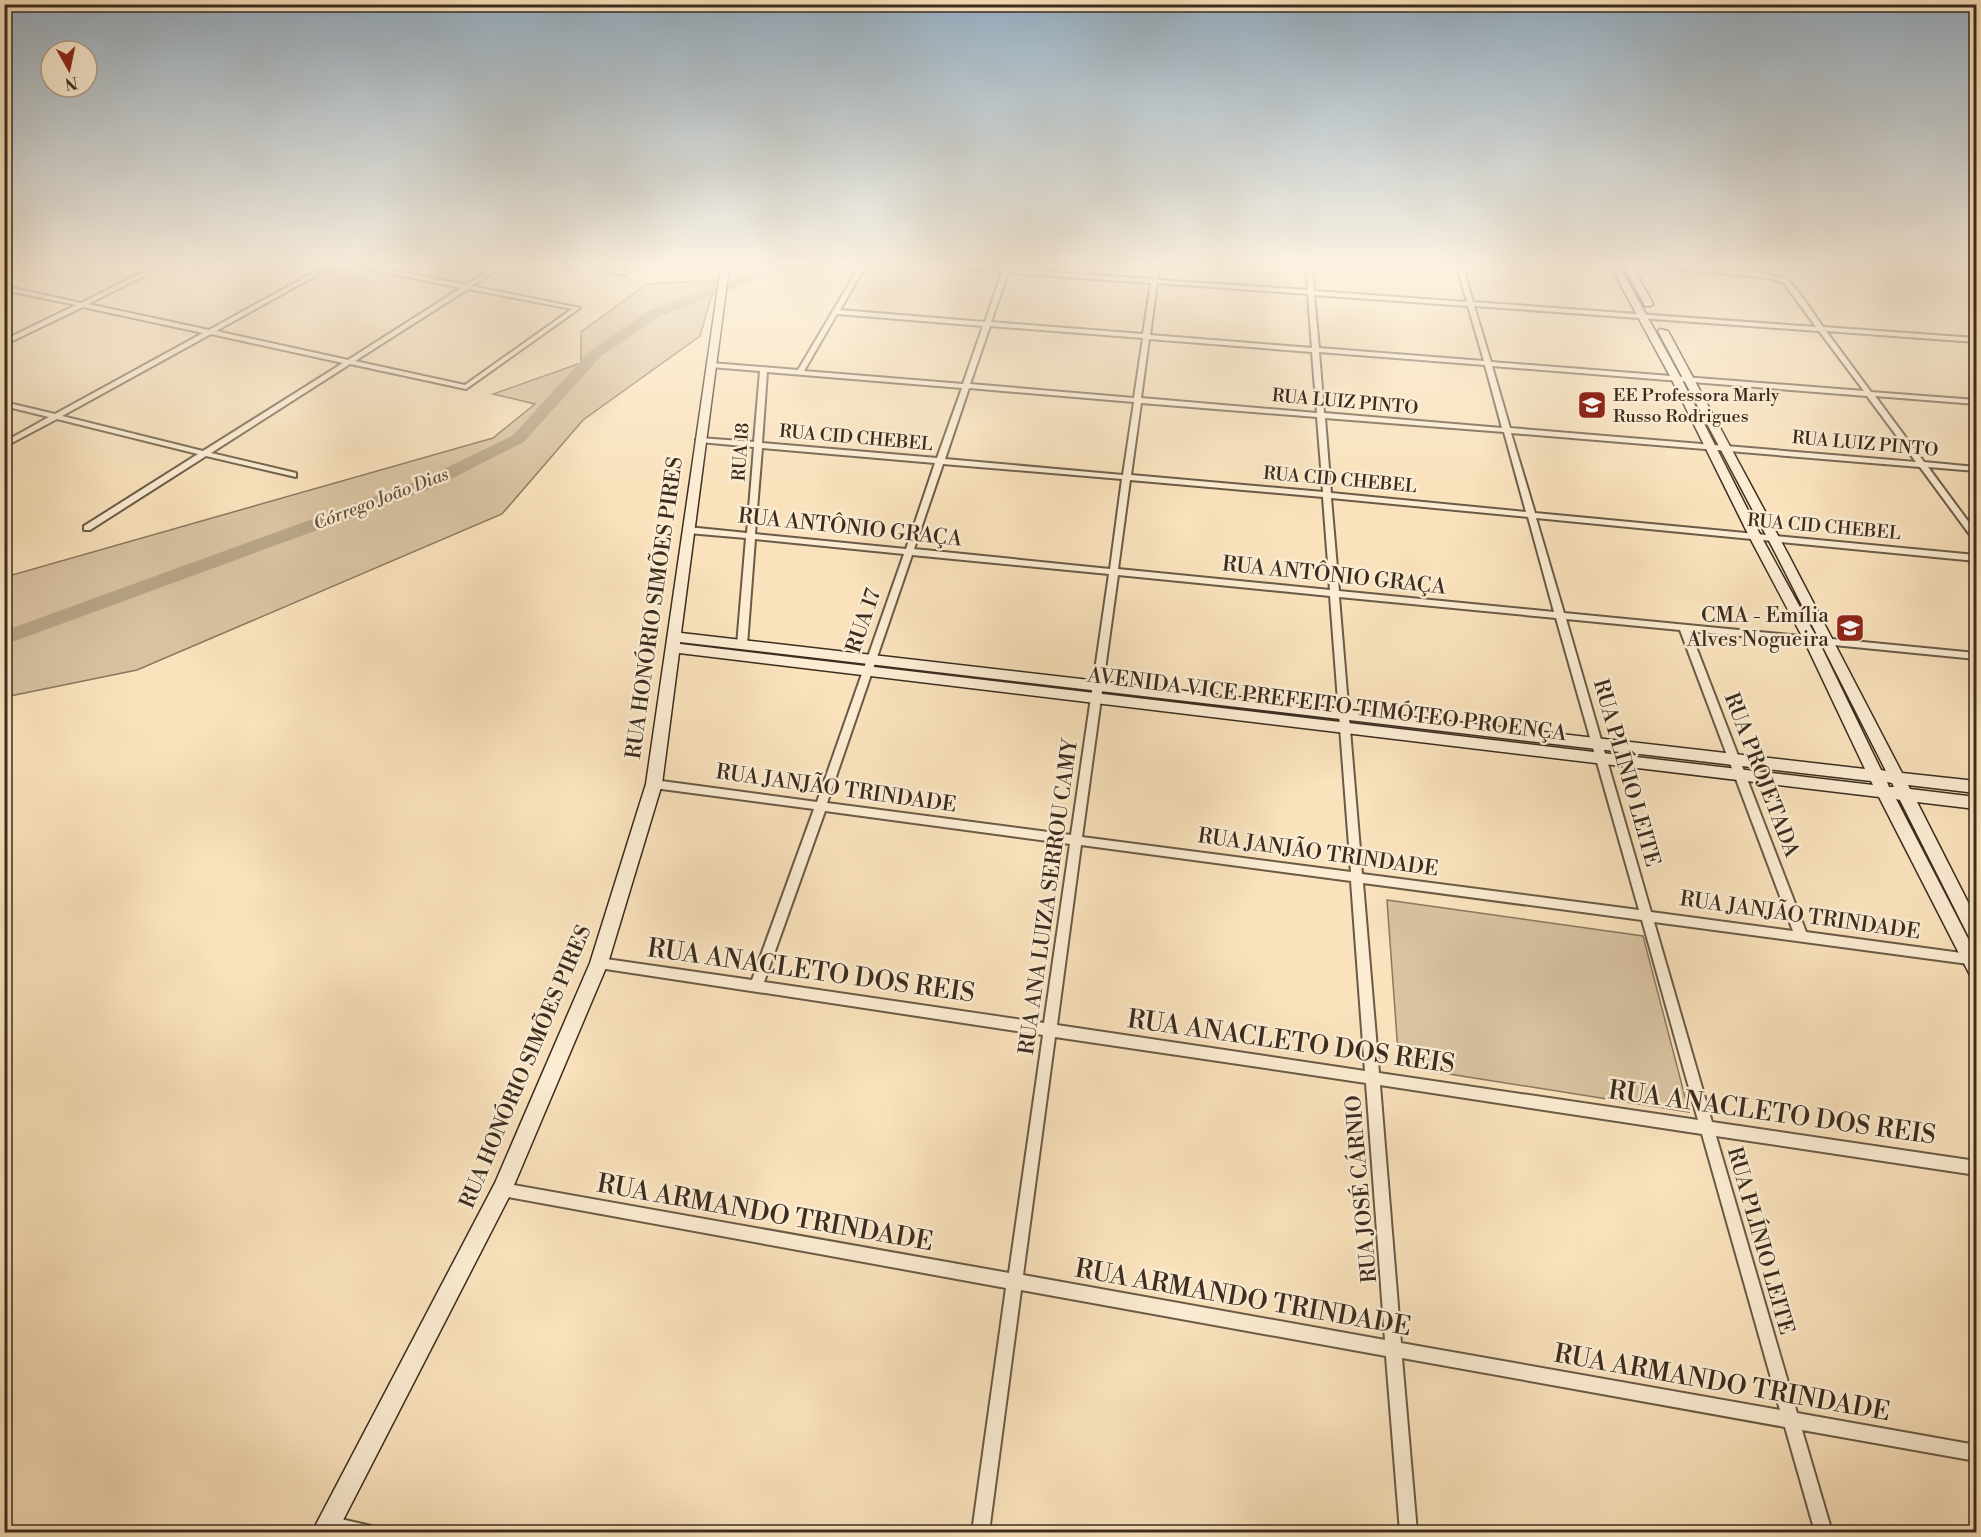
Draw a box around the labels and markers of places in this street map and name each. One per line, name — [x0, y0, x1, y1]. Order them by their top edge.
place label: EE Professora Marly Russo Rodrigues — [1613, 384, 1780, 428]
school or university icon: EE Professora Marly Russo Rodrigues — [1576, 389, 1608, 421]
place label: CMA - Emília Alves Nogueira — [1686, 603, 1829, 653]
school or university icon: CMA - Emília Alves Nogueira — [1834, 612, 1866, 644]

